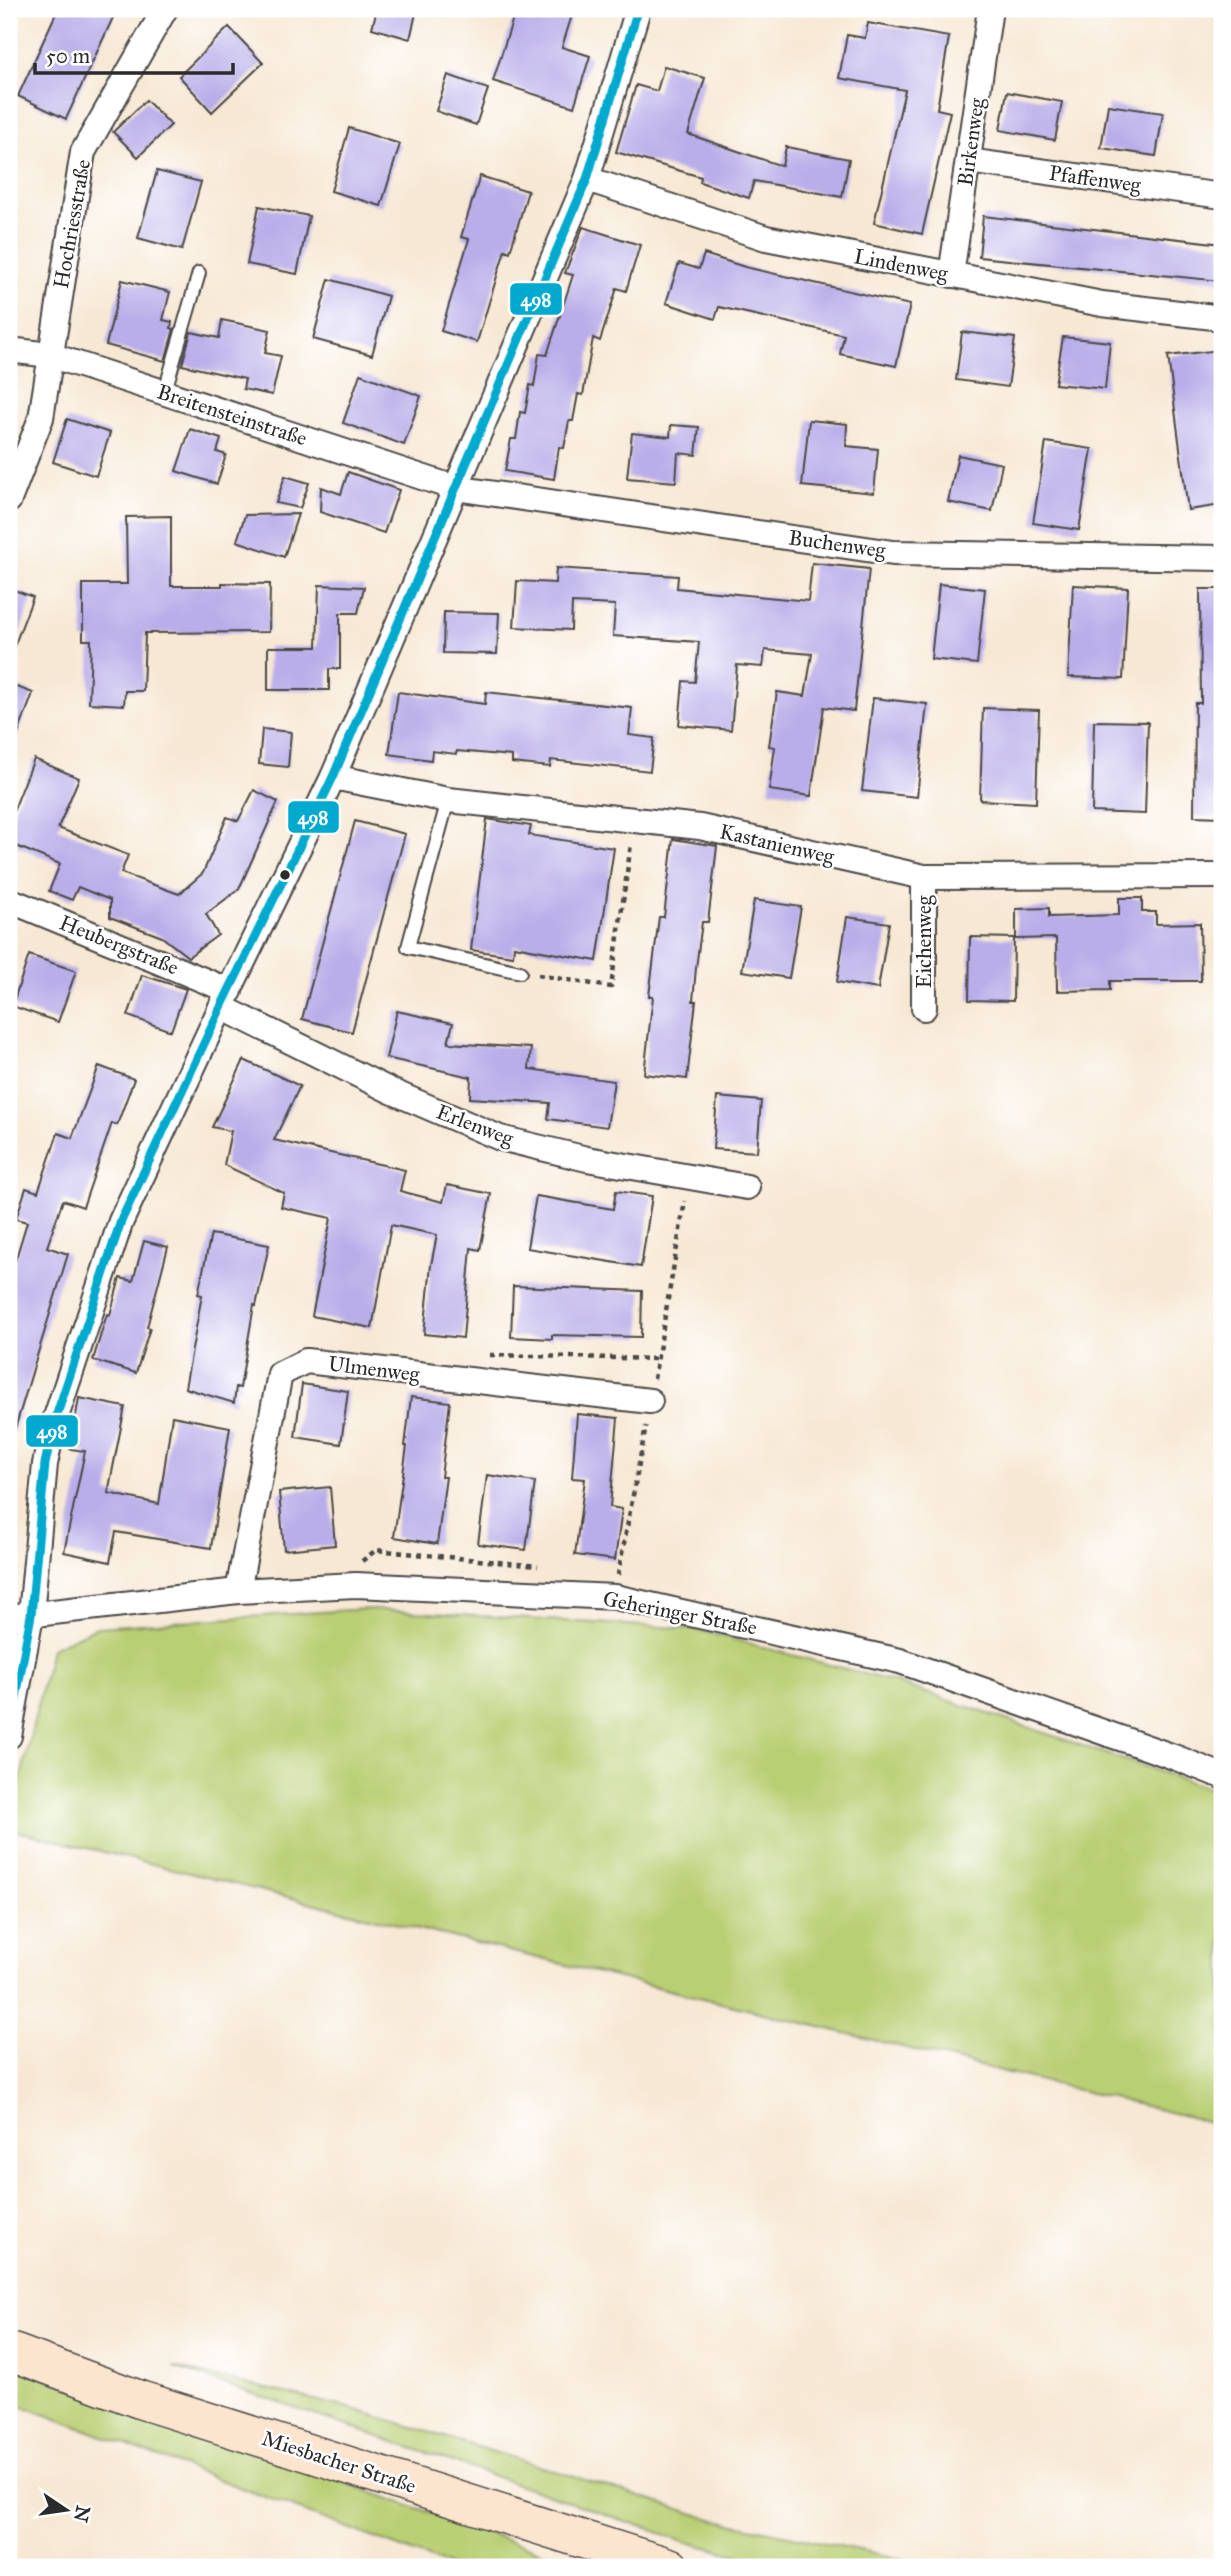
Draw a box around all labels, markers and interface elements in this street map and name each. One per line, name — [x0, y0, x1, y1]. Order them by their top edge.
scale bar — [35, 32, 233, 76]
text: 50 m — [46, 43, 91, 69]
street label: Birkenweg — [952, 96, 990, 188]
street label: Hochriesstraße — [48, 157, 96, 291]
street label: Pfaffenweg — [1047, 160, 1143, 198]
street label: Lindenweg — [852, 243, 950, 287]
line badge: 498 — [509, 282, 563, 316]
text: 498 — [521, 288, 551, 312]
street label: Breitensteinstraße — [154, 379, 310, 452]
street label: Buchenweg — [787, 524, 887, 564]
line badge: 498 — [287, 800, 340, 834]
text: 498 — [298, 806, 328, 830]
street label: Kastanienweg — [717, 818, 837, 870]
unlabelled marker — [278, 868, 292, 882]
street label: Eichenweg — [911, 895, 937, 989]
street label: Heubergstraße — [56, 909, 182, 981]
street label: Erlenweg — [433, 1098, 517, 1152]
street label: Ulmenweg — [327, 1350, 421, 1388]
line badge: 498 — [25, 1414, 79, 1448]
text: 498 — [37, 1420, 67, 1444]
street label: Geheringer Straße — [601, 1585, 759, 1641]
street label: Miesbacher Straße — [259, 2425, 419, 2499]
north arrow — [32, 2474, 102, 2544]
text: N — [69, 2503, 95, 2524]

